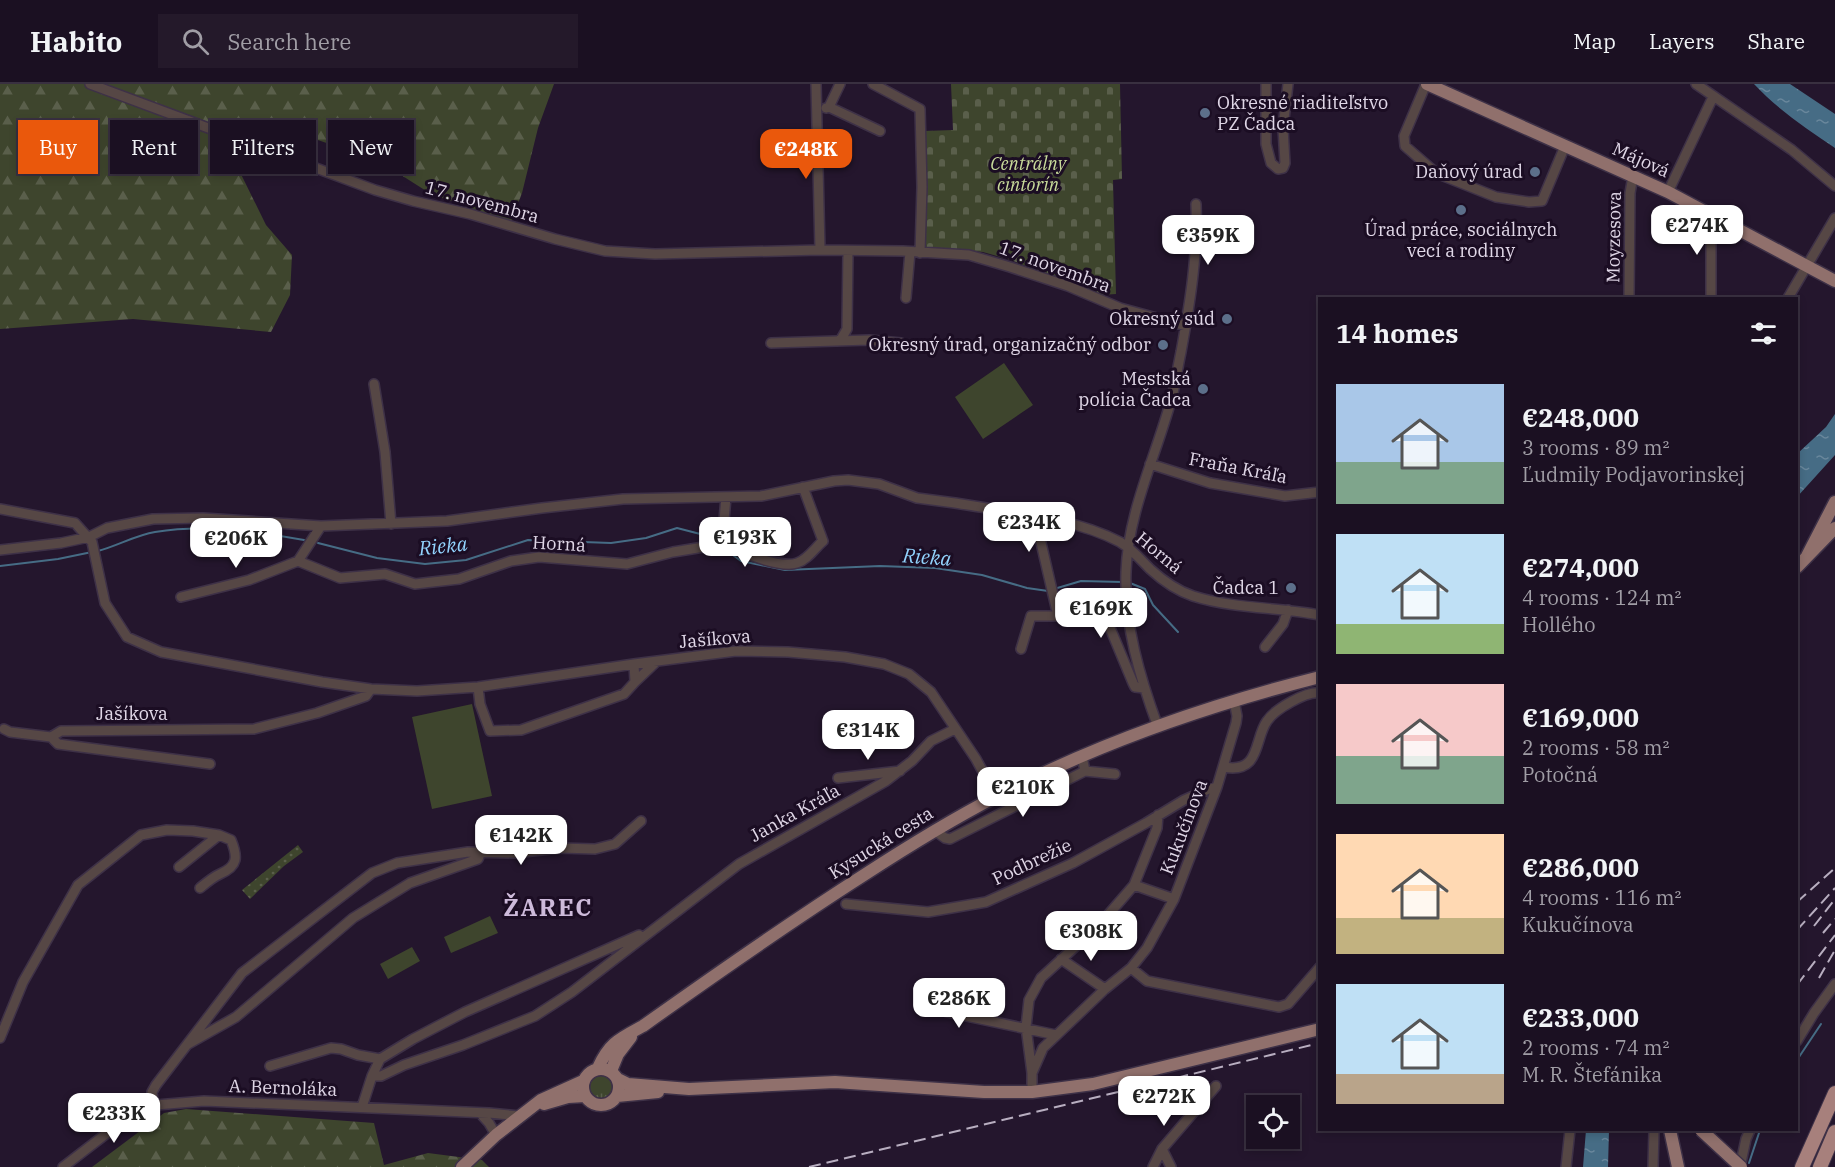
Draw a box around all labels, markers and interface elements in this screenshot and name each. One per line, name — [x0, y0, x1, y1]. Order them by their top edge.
search box — [158, 14, 578, 68]
text: Habito — [30, 23, 122, 60]
icon: search — [179, 25, 212, 58]
text: Search here — [227, 27, 351, 56]
text: Map — [1573, 27, 1616, 55]
text: Layers — [1649, 27, 1715, 55]
text: Share — [1748, 27, 1805, 55]
place label: Okresné riaditeľstvo PZ Čadca — [1217, 91, 1388, 135]
marker: Okresné riaditeľstvo PZ Čadca — [1198, 106, 1212, 120]
chip: Buy — [18, 120, 98, 174]
chip: Rent — [110, 120, 198, 174]
chip: Filters — [210, 120, 316, 174]
chip: New — [328, 120, 414, 174]
pin: €248K — [764, 129, 848, 180]
text: €248K — [774, 135, 838, 162]
street label: Májová — [1609, 137, 1674, 182]
park label: Centrálny cintorín — [990, 152, 1068, 196]
place label: Daňový úrad — [1415, 160, 1523, 183]
marker: Daňový úrad — [1528, 165, 1542, 179]
street label: 17. novembra — [423, 175, 542, 228]
street label: Moyzesova — [1601, 191, 1626, 283]
marker: Úrad práce, sociálnych vecí a rodiny — [1454, 203, 1468, 217]
pin: €274K — [1655, 205, 1739, 256]
text: €274K — [1665, 211, 1729, 238]
pin: €359K — [1166, 215, 1250, 266]
place label: Úrad práce, sociálnych vecí a rodiny — [1365, 218, 1557, 262]
text: €359K — [1176, 221, 1240, 248]
street label: 17. novembra — [996, 236, 1114, 297]
place label: Okresný súd — [1109, 307, 1215, 330]
marker: Okresný súd — [1220, 312, 1234, 326]
text: 14 homes — [1336, 316, 1458, 350]
icon: filters — [1747, 317, 1780, 350]
place label: Okresný úrad, organizačný odbor — [869, 333, 1151, 356]
marker: Okresný úrad, organizačný odbor — [1156, 338, 1170, 352]
place label: Mestská polícia Čadca — [1078, 367, 1191, 411]
marker: Mestská polícia Čadca — [1196, 382, 1210, 396]
text: €248,000 — [1522, 400, 1639, 434]
icon: home — [1384, 408, 1456, 480]
text: 3 rooms · 89 m² — [1522, 434, 1669, 461]
street label: Fraňa Kráľa — [1187, 447, 1289, 488]
text: Ľudmily Podjavorinskej — [1522, 461, 1745, 488]
pin: €234K — [987, 502, 1071, 553]
text: €234K — [997, 508, 1061, 535]
pin: €193K — [703, 517, 787, 568]
pin: €206K — [194, 518, 278, 569]
text: €193K — [713, 523, 777, 550]
text: €206K — [204, 524, 268, 551]
street label: Horná — [1131, 527, 1187, 579]
water label: Rieka — [416, 530, 469, 562]
street label: Horná — [532, 531, 587, 556]
water label: Rieka — [901, 541, 952, 572]
text: €274,000 — [1522, 550, 1639, 584]
icon: home — [1384, 558, 1456, 630]
place label: Čadca 1 — [1213, 575, 1279, 599]
marker: Čadca 1 — [1284, 581, 1298, 595]
text: 4 rooms · 124 m² — [1522, 584, 1681, 611]
pin: €169K — [1059, 588, 1143, 639]
text: €169K — [1069, 594, 1133, 621]
text: Hollého — [1522, 611, 1596, 638]
street label: Jašíkova — [678, 624, 752, 653]
text: €169,000 — [1522, 700, 1639, 734]
street label: Jašíkova — [96, 702, 168, 725]
icon: home — [1384, 708, 1456, 780]
pin: €314K — [826, 710, 910, 761]
text: €314K — [836, 716, 900, 743]
text: 2 rooms · 58 m² — [1522, 734, 1669, 761]
text: Potočná — [1522, 761, 1598, 788]
pin: €210K — [981, 767, 1065, 818]
text: €210K — [991, 773, 1055, 800]
street label: Kukučínova — [1155, 776, 1212, 878]
street label: Janka Kráľa — [746, 778, 844, 847]
street label: Kysucká cesta — [824, 801, 937, 884]
pin: €142K — [479, 815, 563, 866]
text: €142K — [489, 821, 553, 848]
street label: Podbrežie — [988, 833, 1075, 890]
text: €286,000 — [1522, 850, 1639, 884]
icon: home — [1384, 858, 1456, 930]
text: 4 rooms · 116 m² — [1522, 884, 1681, 911]
district label: ŽAREC — [503, 891, 593, 923]
pin: €308K — [1049, 911, 1133, 962]
text: Kukučínova — [1522, 911, 1634, 938]
text: €308K — [1059, 917, 1123, 944]
pin: €286K — [917, 978, 1001, 1029]
text: €286K — [927, 984, 991, 1011]
text: €233,000 — [1522, 1000, 1639, 1034]
icon: home — [1384, 1008, 1456, 1080]
text: 2 rooms · 74 m² — [1522, 1034, 1669, 1061]
text: M. R. Štefánika — [1522, 1061, 1662, 1088]
street label: A. Bernoláka — [228, 1074, 338, 1101]
pin: €272K — [1122, 1076, 1206, 1127]
text: €272K — [1132, 1082, 1196, 1109]
pin: €233K — [72, 1093, 156, 1144]
map controls — [1246, 1095, 1300, 1149]
button: locate — [1246, 1095, 1300, 1149]
text: €233K — [82, 1099, 146, 1126]

